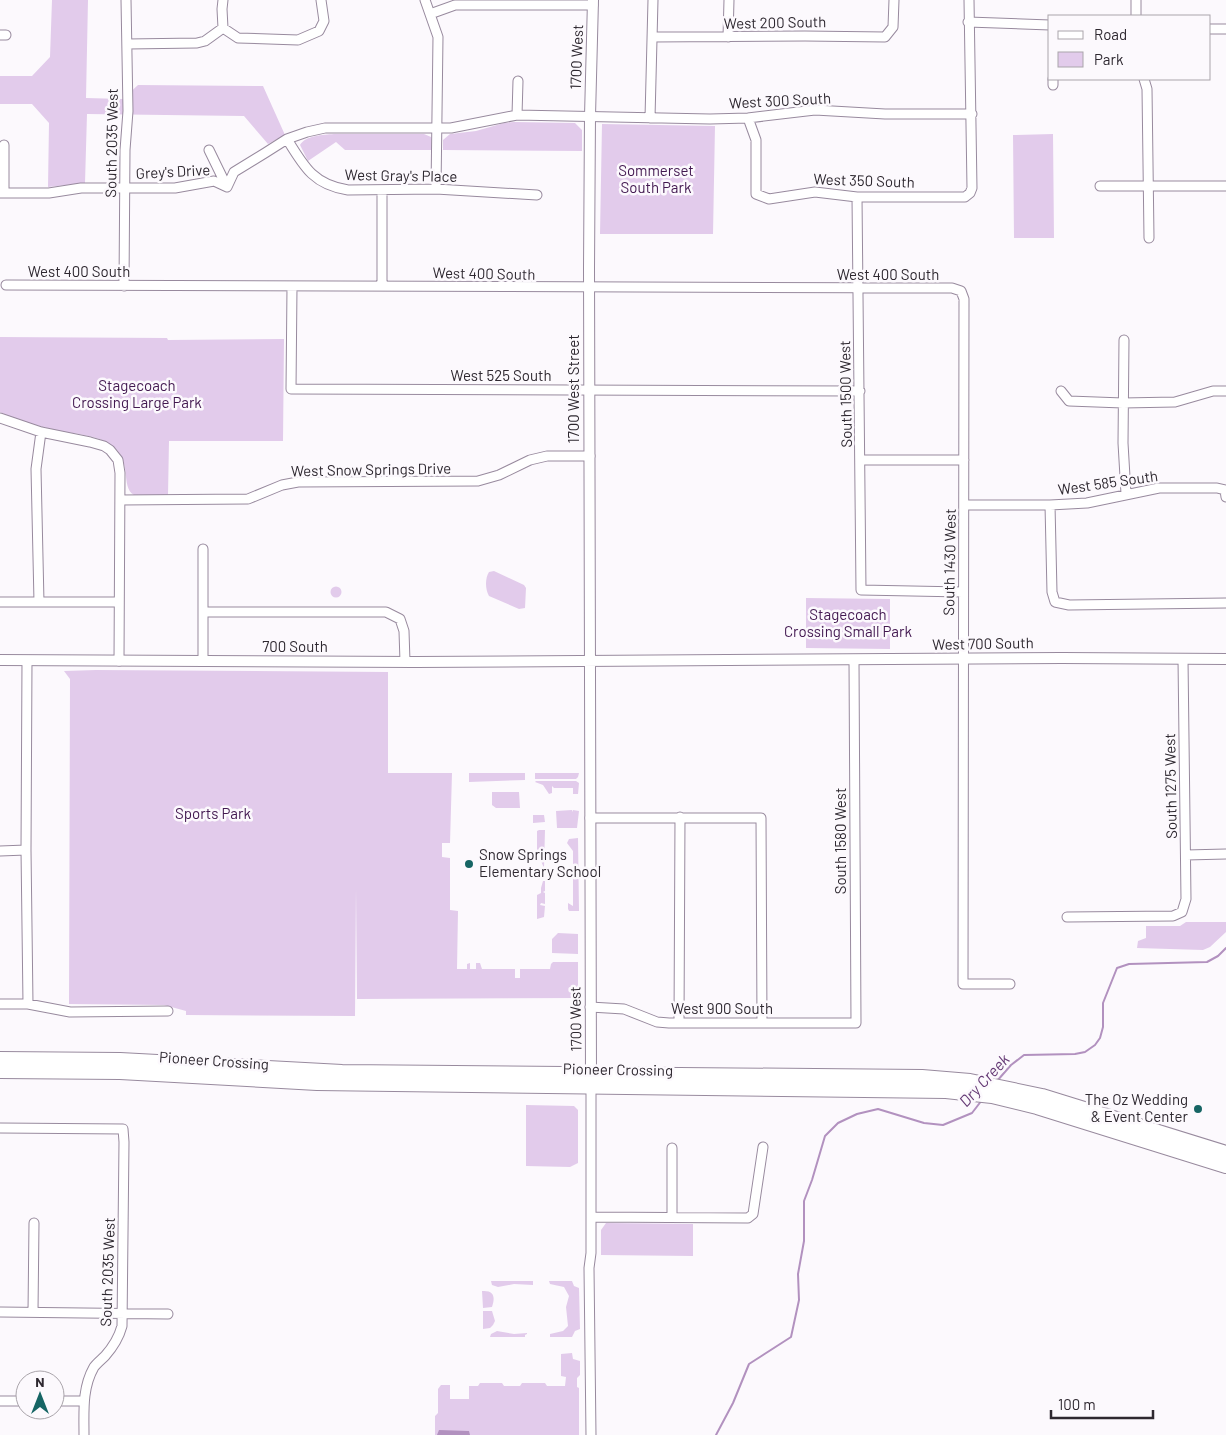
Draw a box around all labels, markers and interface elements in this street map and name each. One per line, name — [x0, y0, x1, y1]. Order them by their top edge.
street label: West 200 South — [724, 12, 826, 32]
legend — [1048, 15, 1211, 80]
street label: 1700 West — [566, 24, 586, 90]
text: Road — [1094, 25, 1127, 43]
text: Park — [1094, 50, 1124, 68]
street label: South 2035 West — [101, 88, 121, 198]
street label: West 300 South — [728, 88, 831, 112]
street label: Grey's Drive — [135, 160, 211, 182]
park label: Sommerset South Park — [618, 161, 694, 196]
street label: West Gray's Place — [345, 165, 457, 185]
street label: West 350 South — [813, 169, 915, 191]
street label: West 400 South — [28, 262, 130, 280]
street label: West 400 South — [433, 263, 536, 283]
street label: West 400 South — [837, 265, 939, 283]
street label: 1700 West Street — [564, 334, 582, 444]
street label: South 1500 West — [835, 340, 855, 448]
street label: West 525 South — [451, 366, 551, 384]
park label: Stagecoach Crossing Large Park — [72, 376, 202, 411]
street label: West Snow Springs Drive — [291, 459, 451, 479]
street label: West 585 South — [1057, 466, 1159, 498]
street label: South 1430 West — [939, 508, 959, 616]
park label: Stagecoach Crossing Small Park — [784, 605, 912, 640]
street label: West 700 South — [932, 633, 1034, 653]
street label: 700 South — [262, 637, 328, 655]
street label: South 1275 West — [1160, 733, 1180, 839]
street label: South 1580 West — [831, 788, 849, 894]
park label: Sports Park — [175, 804, 251, 822]
place label: Snow Springs Elementary School — [479, 845, 601, 880]
marker: Snow Springs Elementary School — [463, 858, 475, 870]
street label: 1700 West — [565, 986, 585, 1052]
street label: West 900 South — [671, 999, 773, 1017]
street label: Pioneer Crossing — [159, 1047, 270, 1073]
water label: Dry Creek — [954, 1049, 1013, 1110]
street label: Pioneer Crossing — [563, 1059, 673, 1079]
place label: The Oz Wedding & Event Center — [1085, 1090, 1189, 1125]
marker: The Oz Wedding & Event Center — [1192, 1103, 1204, 1115]
street label: South 2035 West — [96, 1217, 118, 1327]
north arrow — [15, 1370, 65, 1420]
text: N — [35, 1373, 45, 1390]
scale bar — [1051, 1388, 1154, 1420]
text: 100 m — [1058, 1395, 1096, 1413]

